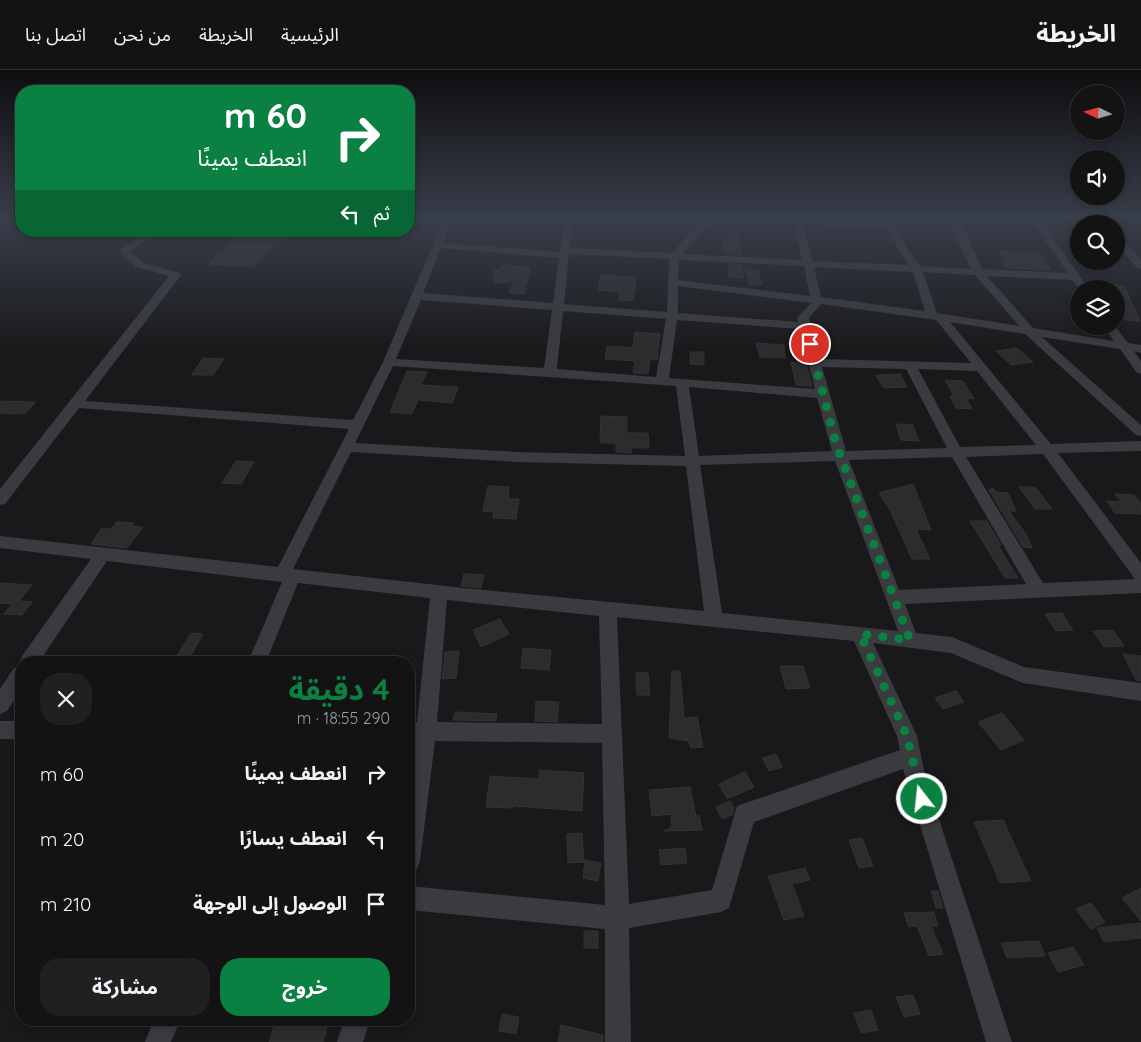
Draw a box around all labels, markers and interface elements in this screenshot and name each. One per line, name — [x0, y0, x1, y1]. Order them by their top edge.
text: الخريطة — [1036, 18, 1116, 48]
text: اتصل بنا — [25, 23, 86, 46]
text: من نحن — [114, 23, 171, 46]
text: الخريطة — [199, 23, 253, 46]
text: الرئيسية — [281, 23, 339, 46]
north arrow — [1070, 85, 1125, 140]
map controls — [1070, 85, 1125, 335]
text: 60 m — [224, 93, 307, 137]
icon: right — [325, 105, 390, 170]
text: انعطف يمينًا — [197, 144, 307, 172]
button: sound — [1070, 150, 1125, 205]
icon: left — [336, 200, 364, 228]
text: ثم — [374, 201, 390, 225]
button: search — [1070, 215, 1125, 270]
button: layers — [1070, 280, 1125, 335]
pin — [789, 323, 831, 365]
icon: arrive — [796, 330, 824, 358]
text: 4 دقيقة — [288, 670, 390, 708]
button: close — [40, 673, 92, 725]
text: 290 m · 18:55 — [297, 708, 390, 728]
icon: right — [362, 760, 390, 788]
text: انعطف يمينًا — [245, 761, 347, 785]
text: 60 m — [40, 762, 84, 786]
position arrow — [895, 772, 947, 824]
icon: left — [362, 825, 390, 853]
text: انعطف يسارًا — [240, 826, 347, 850]
text: 20 m — [40, 827, 84, 851]
icon: arrive — [362, 890, 390, 918]
text: الوصول إلى الوجهة — [193, 891, 347, 915]
text: 210 m — [40, 892, 91, 916]
button: مشاركة — [40, 958, 210, 1016]
button: خروج — [220, 958, 390, 1016]

